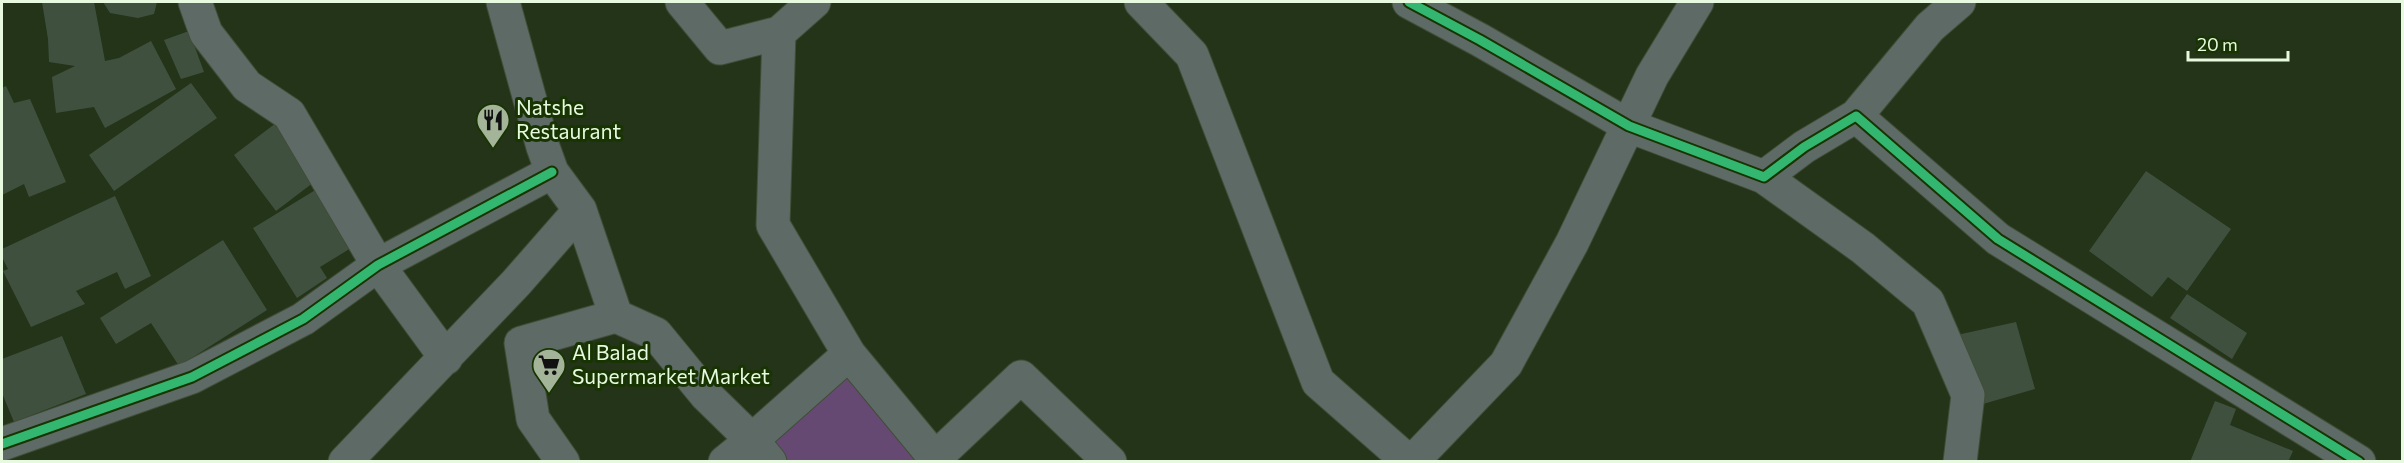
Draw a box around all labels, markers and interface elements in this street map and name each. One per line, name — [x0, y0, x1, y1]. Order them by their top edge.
scale bar — [2188, 24, 2288, 62]
text: 20 m — [2197, 33, 2238, 55]
place label: Natshe Restaurant — [516, 94, 621, 143]
restaurant icon: Natshe Restaurant — [475, 102, 511, 149]
place label: Al Balad Supermarket Market — [572, 339, 770, 388]
supermarket icon: Al Balad Supermarket Market — [531, 347, 567, 394]

